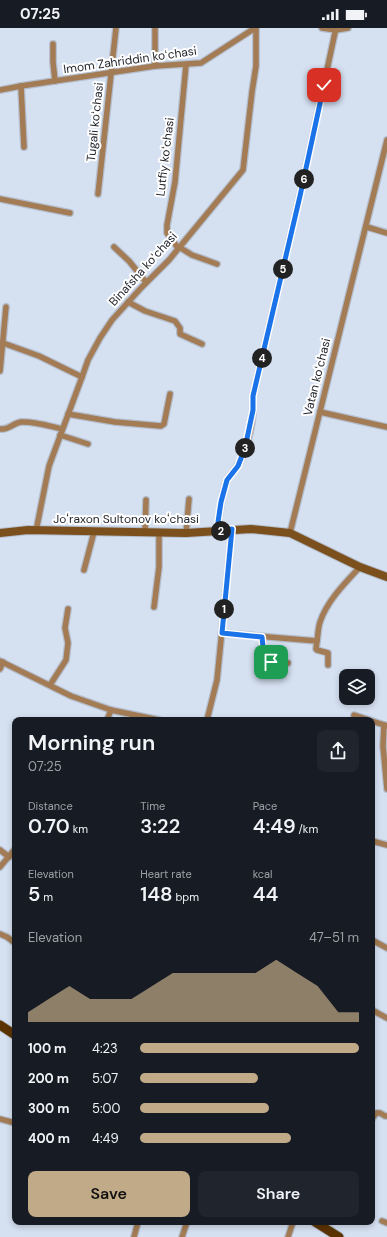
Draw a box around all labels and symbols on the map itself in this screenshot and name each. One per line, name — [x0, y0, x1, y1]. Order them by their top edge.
street label: Imom Zahriddin koʻchasi — [62, 43, 198, 77]
pin — [307, 68, 341, 102]
street label: Tugali koʻchasi — [83, 81, 107, 162]
street label: Lutfiy koʻchasi — [152, 117, 178, 197]
pin: 6 — [294, 169, 314, 189]
street label: Binafsha koʻchasi — [105, 228, 181, 310]
pin: 5 — [273, 259, 293, 279]
street label: Vatan koʻchasi — [300, 336, 334, 418]
pin: 4 — [252, 348, 272, 368]
pin: 3 — [235, 438, 255, 458]
street label: Joʻraxon Sultonov koʻchasi — [53, 511, 199, 527]
pin: 2 — [211, 521, 231, 541]
pin: 1 — [214, 599, 234, 619]
pin — [254, 645, 288, 679]

